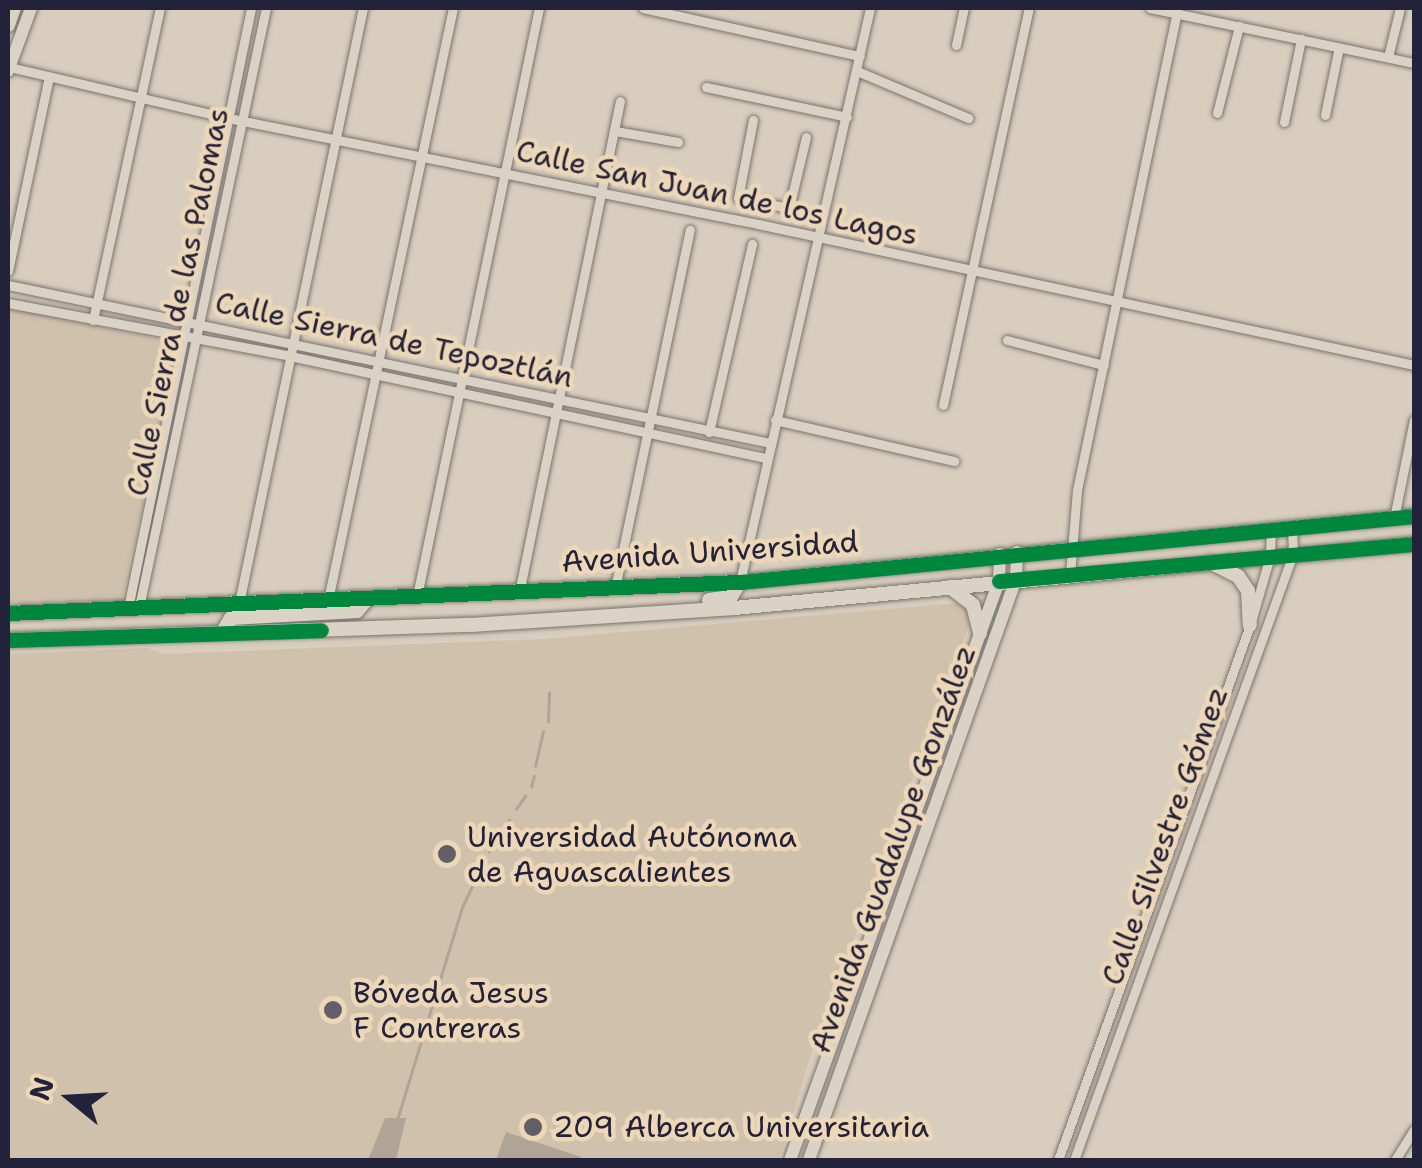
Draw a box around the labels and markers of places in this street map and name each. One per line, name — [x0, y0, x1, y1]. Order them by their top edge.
place label: Universidad Autónoma de Aguascalientes — [467, 819, 797, 890]
marker: Universidad Autónoma de Aguascalientes — [436, 843, 458, 865]
place label: Bóveda Jesus F Contreras — [353, 975, 549, 1046]
marker: Bóveda Jesus F Contreras — [322, 999, 344, 1021]
place label: 209 Alberca Universitaria — [553, 1109, 929, 1145]
marker: 209 Alberca Universitaria — [522, 1116, 544, 1138]

